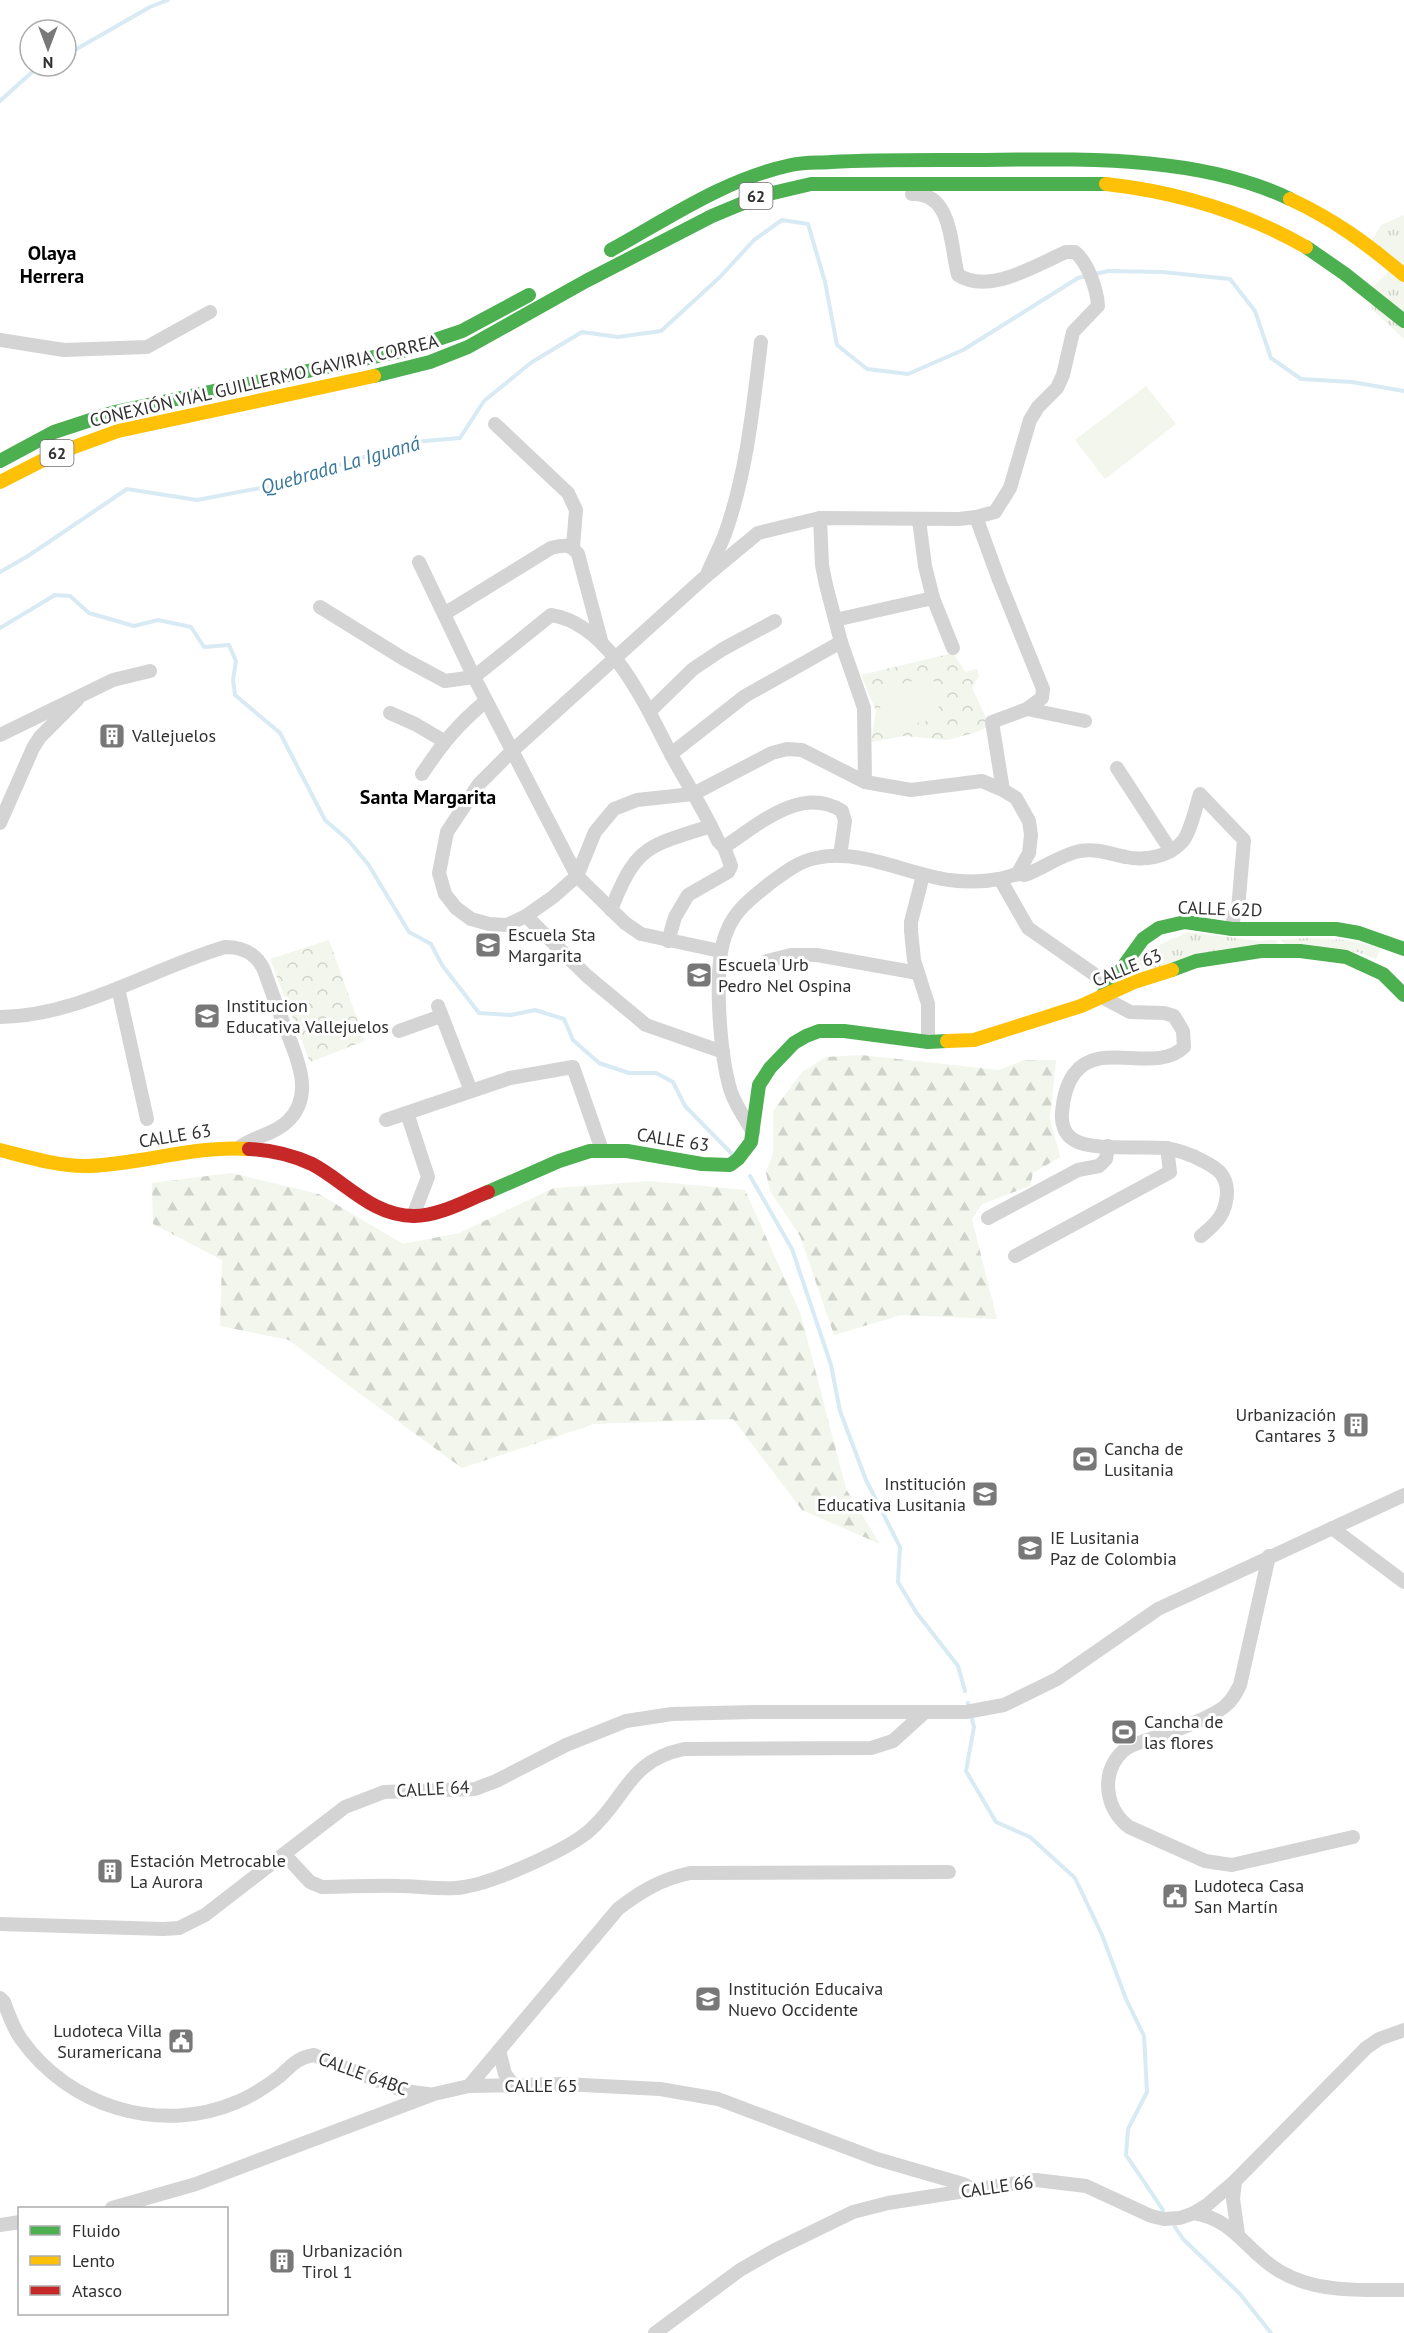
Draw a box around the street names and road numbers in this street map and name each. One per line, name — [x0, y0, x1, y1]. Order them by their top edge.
road number: 62 — [740, 183, 772, 209]
street label: CONEXIÓN VIAL GUILLERMO GAVIRIA CORREA — [87, 329, 441, 432]
road number: 62 — [40, 440, 74, 466]
street label: CALLE 62D — [1177, 896, 1263, 921]
street label: CALLE 63 — [1089, 943, 1165, 992]
street label: CALLE 63 — [137, 1118, 213, 1153]
street label: CALLE 63 — [635, 1122, 711, 1157]
street label: CALLE 64 — [396, 1775, 470, 1802]
street label: CALLE 64BC — [315, 2047, 411, 2100]
street label: CALLE 65 — [505, 2074, 578, 2097]
street label: CALLE 66 — [959, 2170, 1035, 2203]

